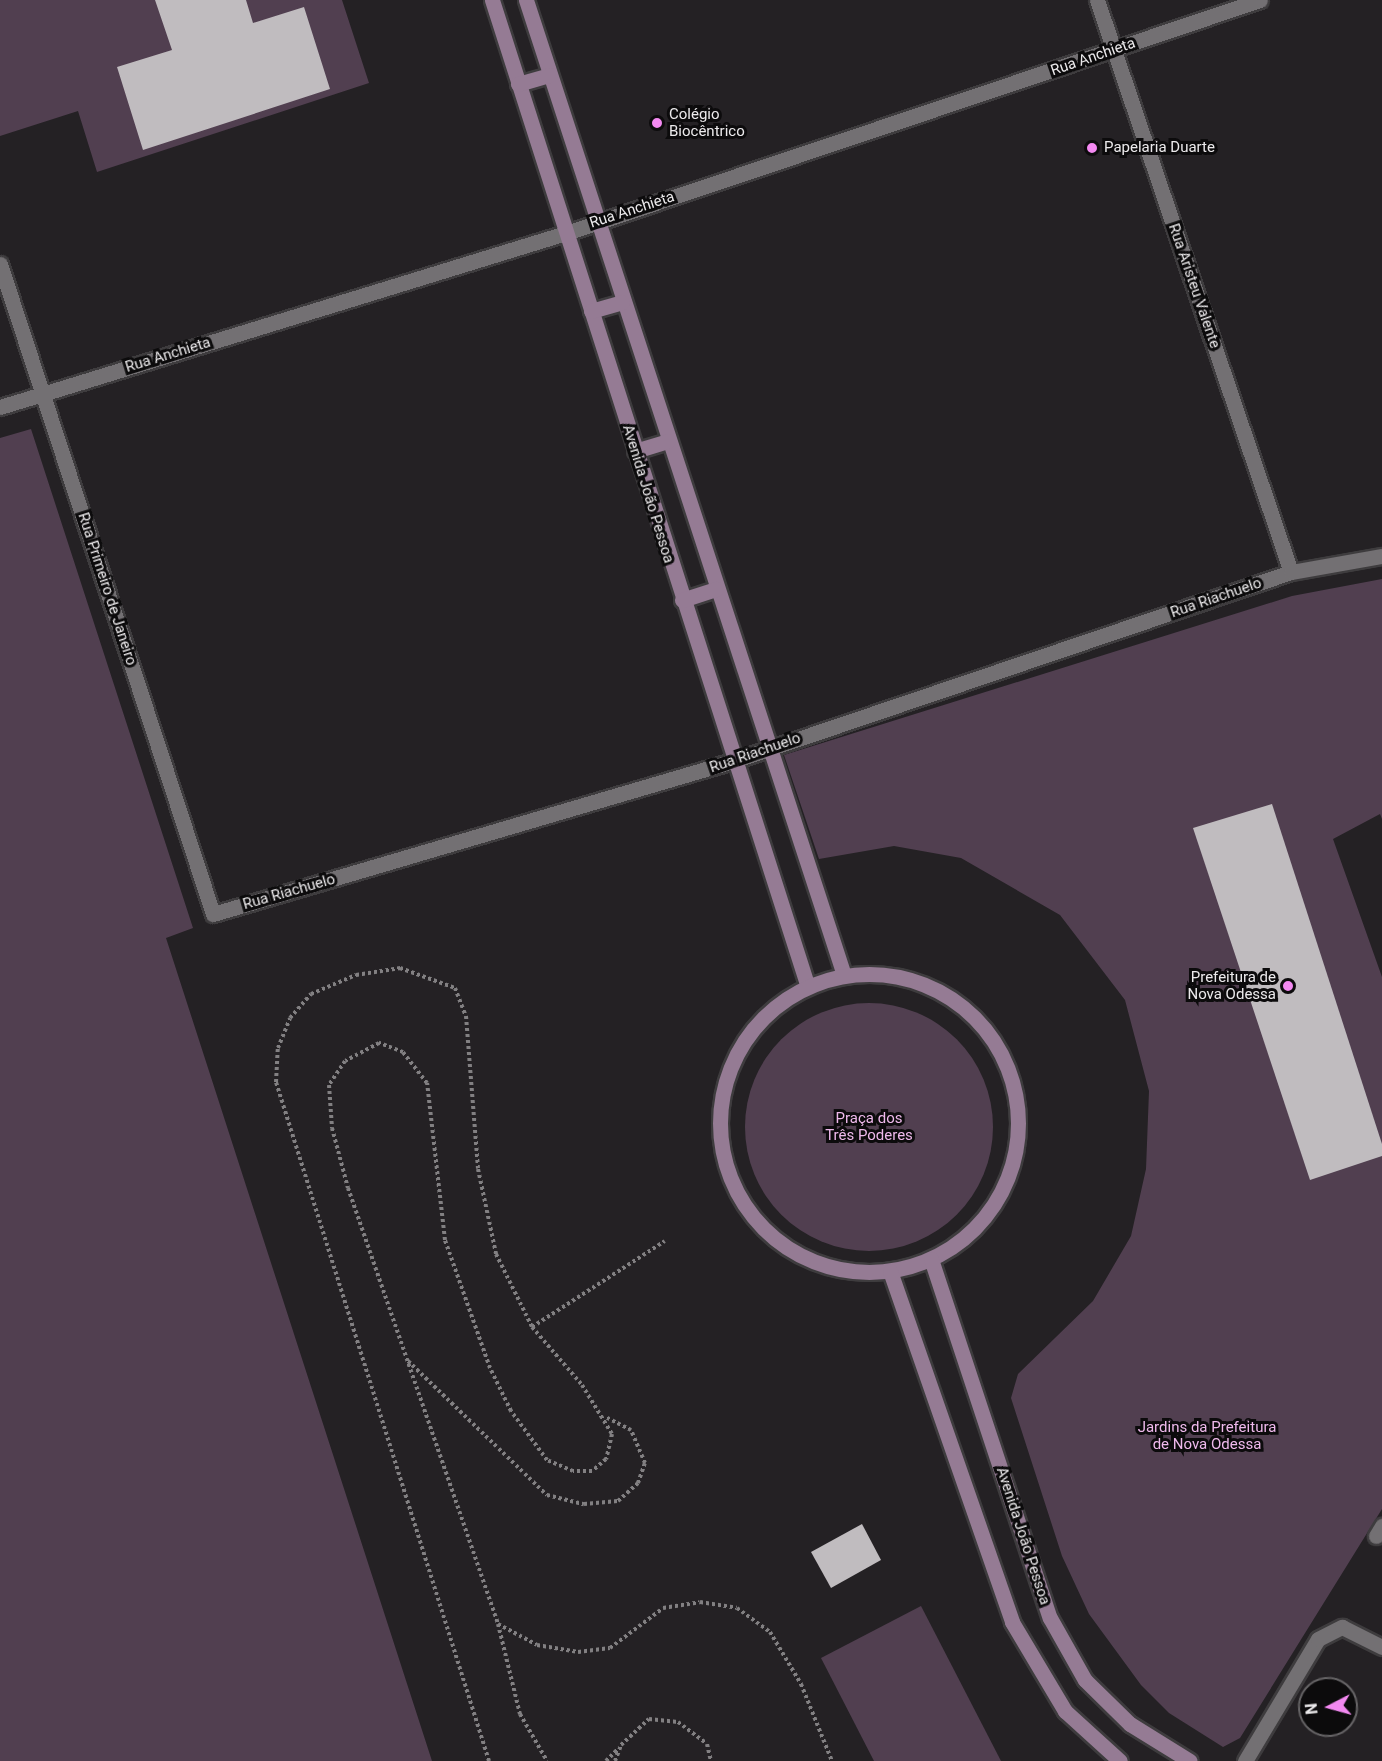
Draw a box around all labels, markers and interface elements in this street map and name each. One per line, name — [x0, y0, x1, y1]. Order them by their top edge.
street label: Rua Anchieta — [1048, 34, 1138, 80]
place label: Colégio Biocêntrico — [669, 105, 745, 140]
marker: Colégio Biocêntrico — [650, 116, 664, 130]
place label: Papelaria Duarte — [1104, 139, 1215, 157]
marker: Papelaria Duarte — [1085, 141, 1099, 155]
street label: Rua Anchieta — [587, 188, 677, 232]
street label: Rua Aristeu Valente — [1164, 221, 1224, 351]
street label: Rua Anchieta — [123, 333, 213, 377]
street label: Avenida João Pessoa — [618, 423, 678, 565]
street label: Rua Primeiro de Janeiro — [74, 510, 140, 668]
street label: Rua Riachuelo — [1168, 574, 1264, 622]
street label: Rua Riachuelo — [707, 729, 803, 777]
street label: Rua Riachuelo — [241, 870, 337, 914]
place label: Prefeitura de Nova Odessa — [1187, 968, 1276, 1003]
marker: Prefeitura de Nova Odessa — [1281, 979, 1295, 993]
park label: Praça dos Três Poderes — [825, 1109, 913, 1144]
park label: Jardins da Prefeitura de Nova Odessa — [1138, 1418, 1276, 1453]
street label: Avenida João Pessoa — [992, 1465, 1054, 1607]
north arrow — [1298, 1677, 1358, 1737]
text: N — [1302, 1702, 1322, 1715]

